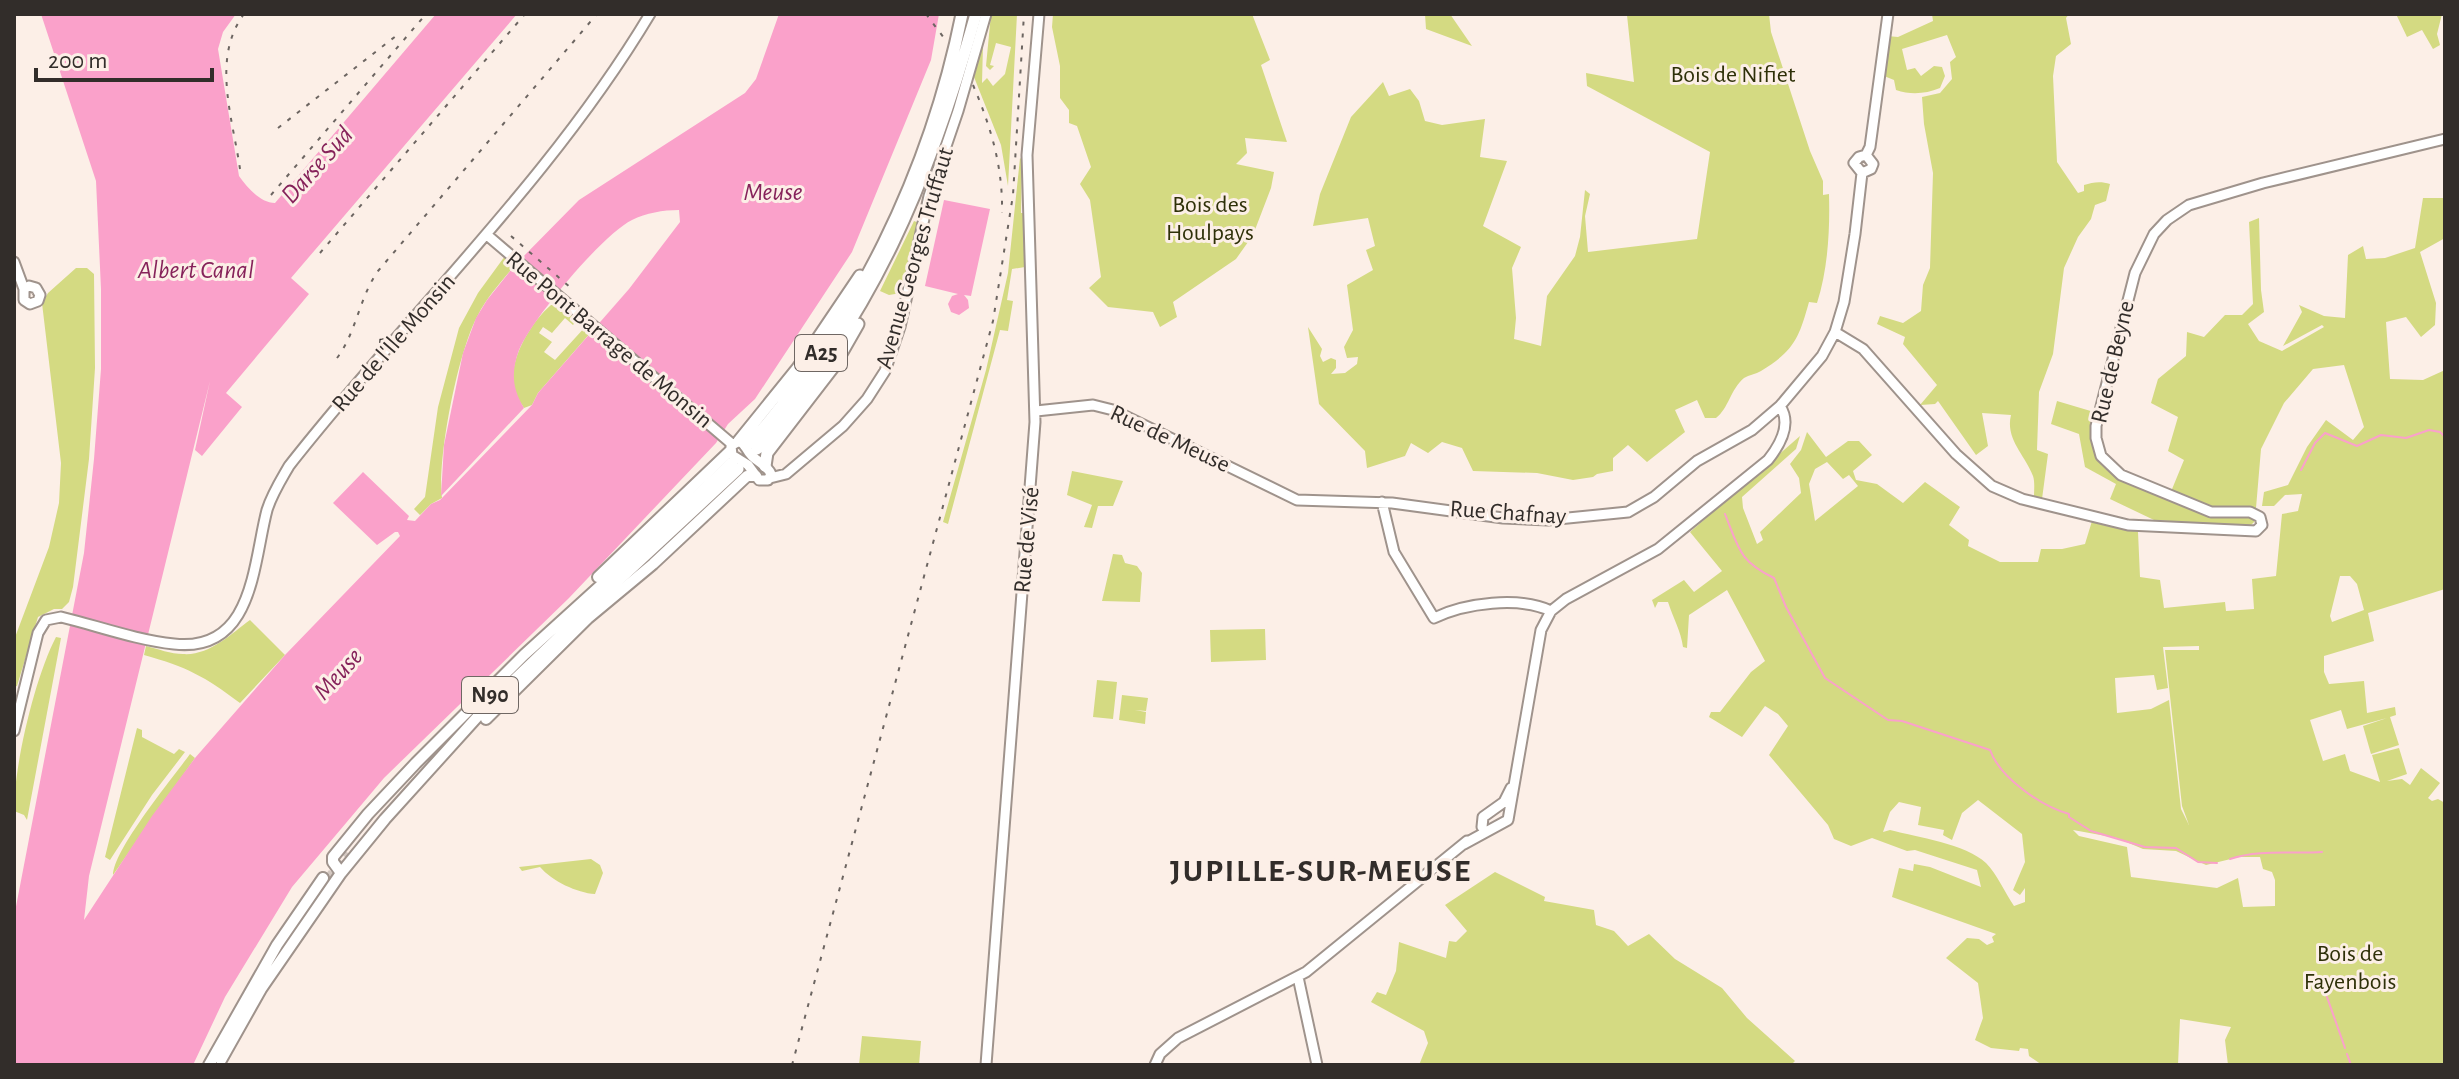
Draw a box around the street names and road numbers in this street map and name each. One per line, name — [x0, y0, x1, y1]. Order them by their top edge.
street label: Avenue Georges Truffaut — [872, 144, 958, 371]
street label: Rue Pont Barrage de Monsin — [501, 247, 717, 433]
street label: Rue de l'Île Monsin — [326, 268, 460, 417]
street label: Rue de Beyne — [2087, 298, 2139, 426]
road number: A25 — [795, 335, 847, 371]
street label: Rue de Meuse — [1106, 401, 1234, 477]
street label: Rue de Visé — [1010, 486, 1044, 594]
street label: Rue Chafnay — [1449, 497, 1567, 529]
road number: N90 — [462, 677, 518, 713]

